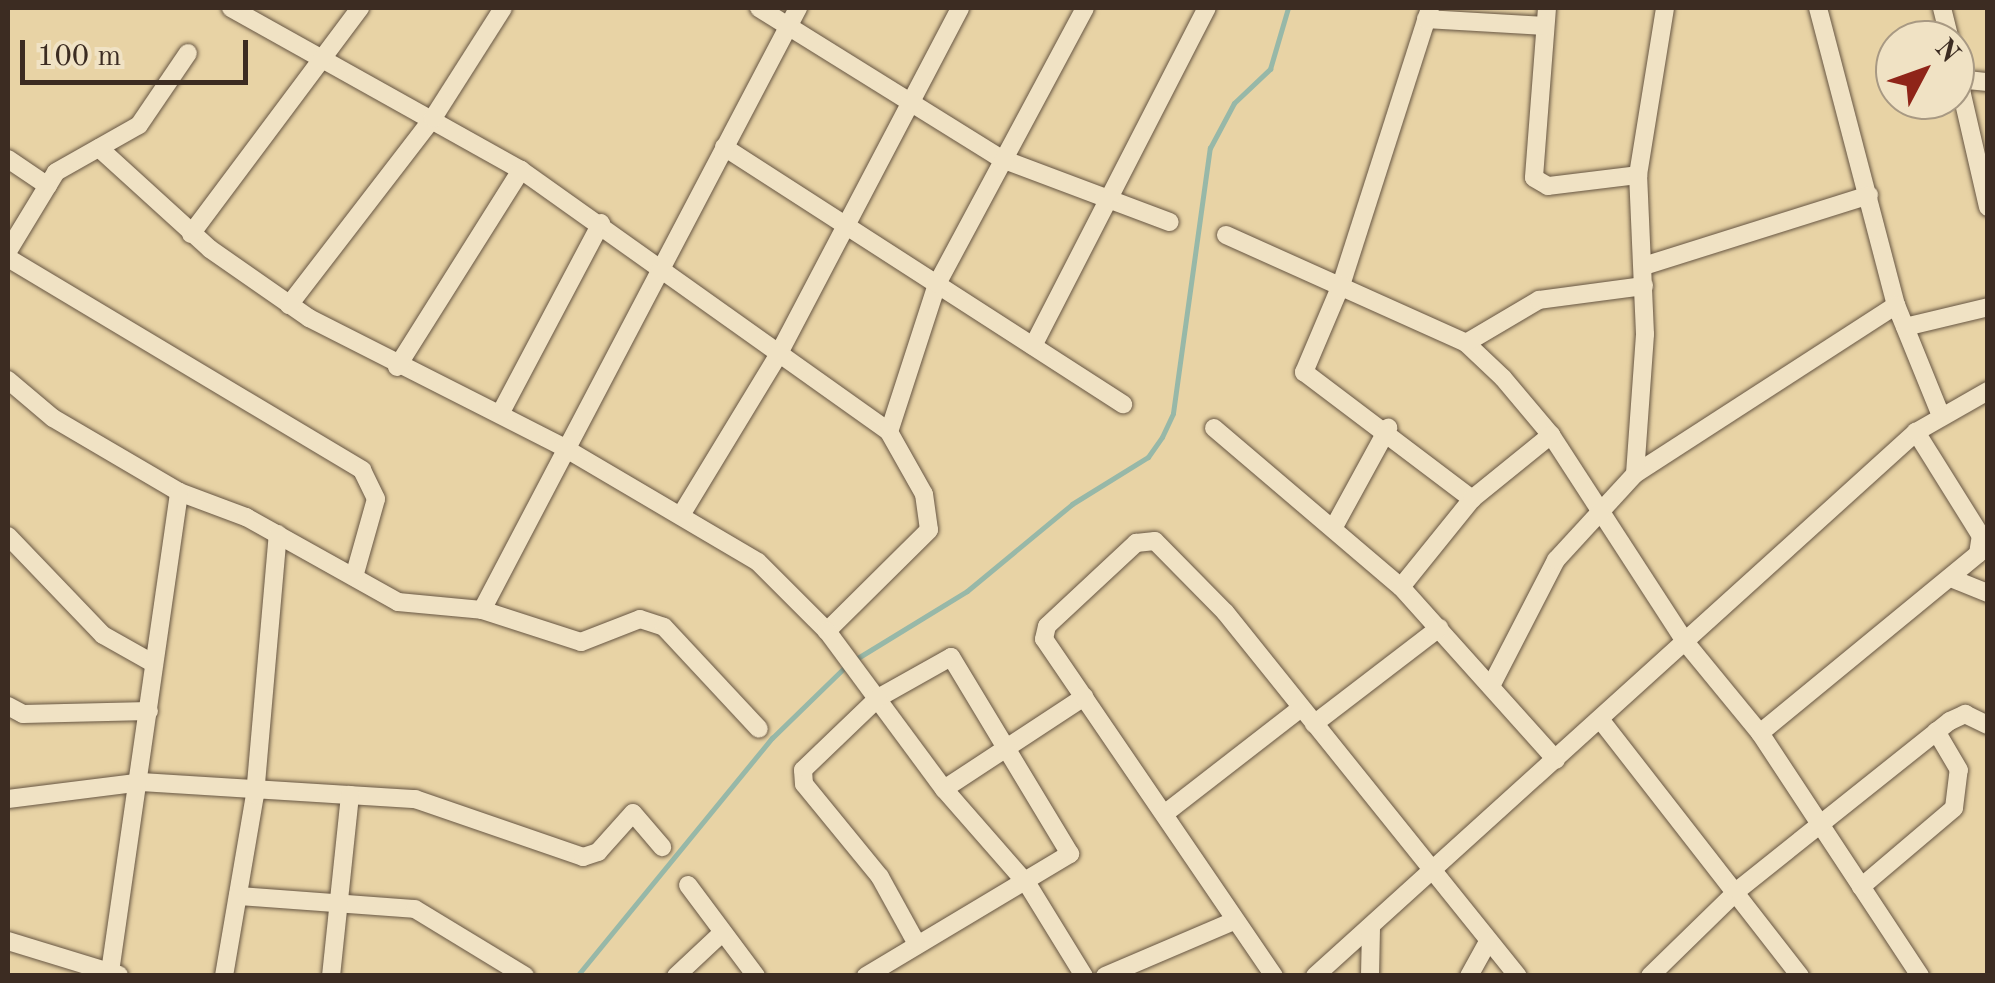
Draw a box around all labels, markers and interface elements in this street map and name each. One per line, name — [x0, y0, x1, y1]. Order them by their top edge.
scale bar — [25, 20, 252, 82]
north arrow — [1875, 20, 1975, 120]
text: N — [1929, 34, 1964, 69]
text: 100 m — [37, 42, 121, 72]

